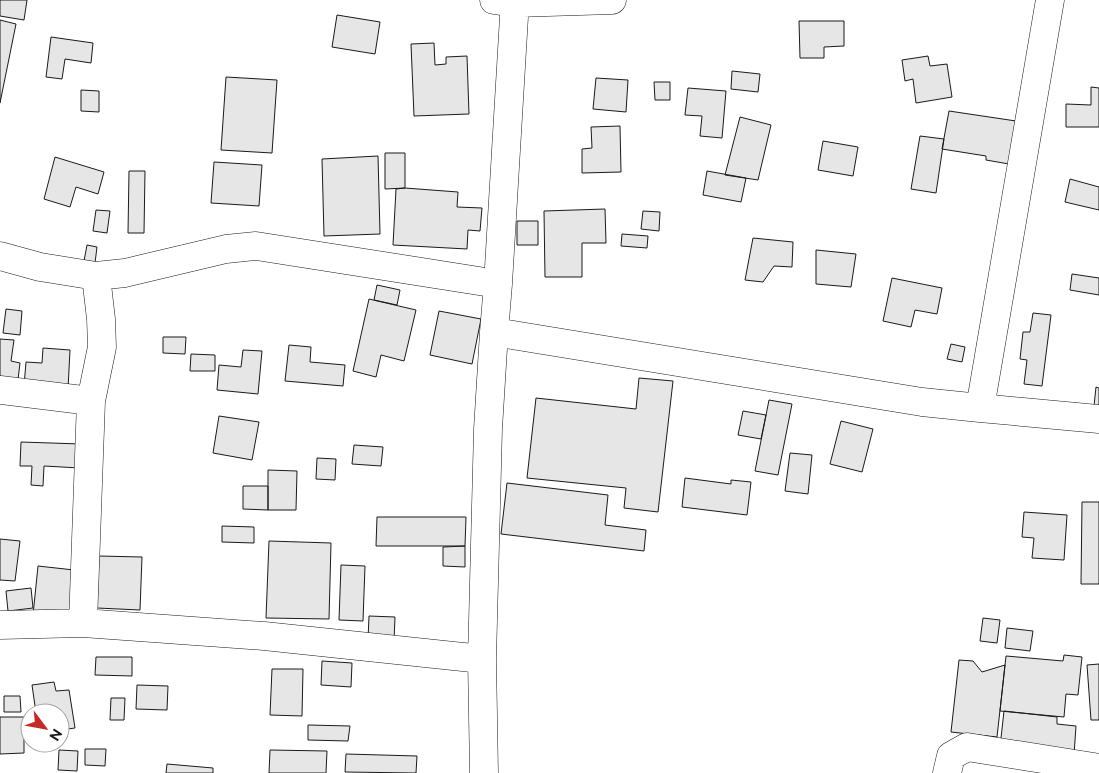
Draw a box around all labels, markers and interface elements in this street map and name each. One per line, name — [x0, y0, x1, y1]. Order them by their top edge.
north arrow — [20, 703, 70, 753]
text: N — [46, 726, 66, 744]

